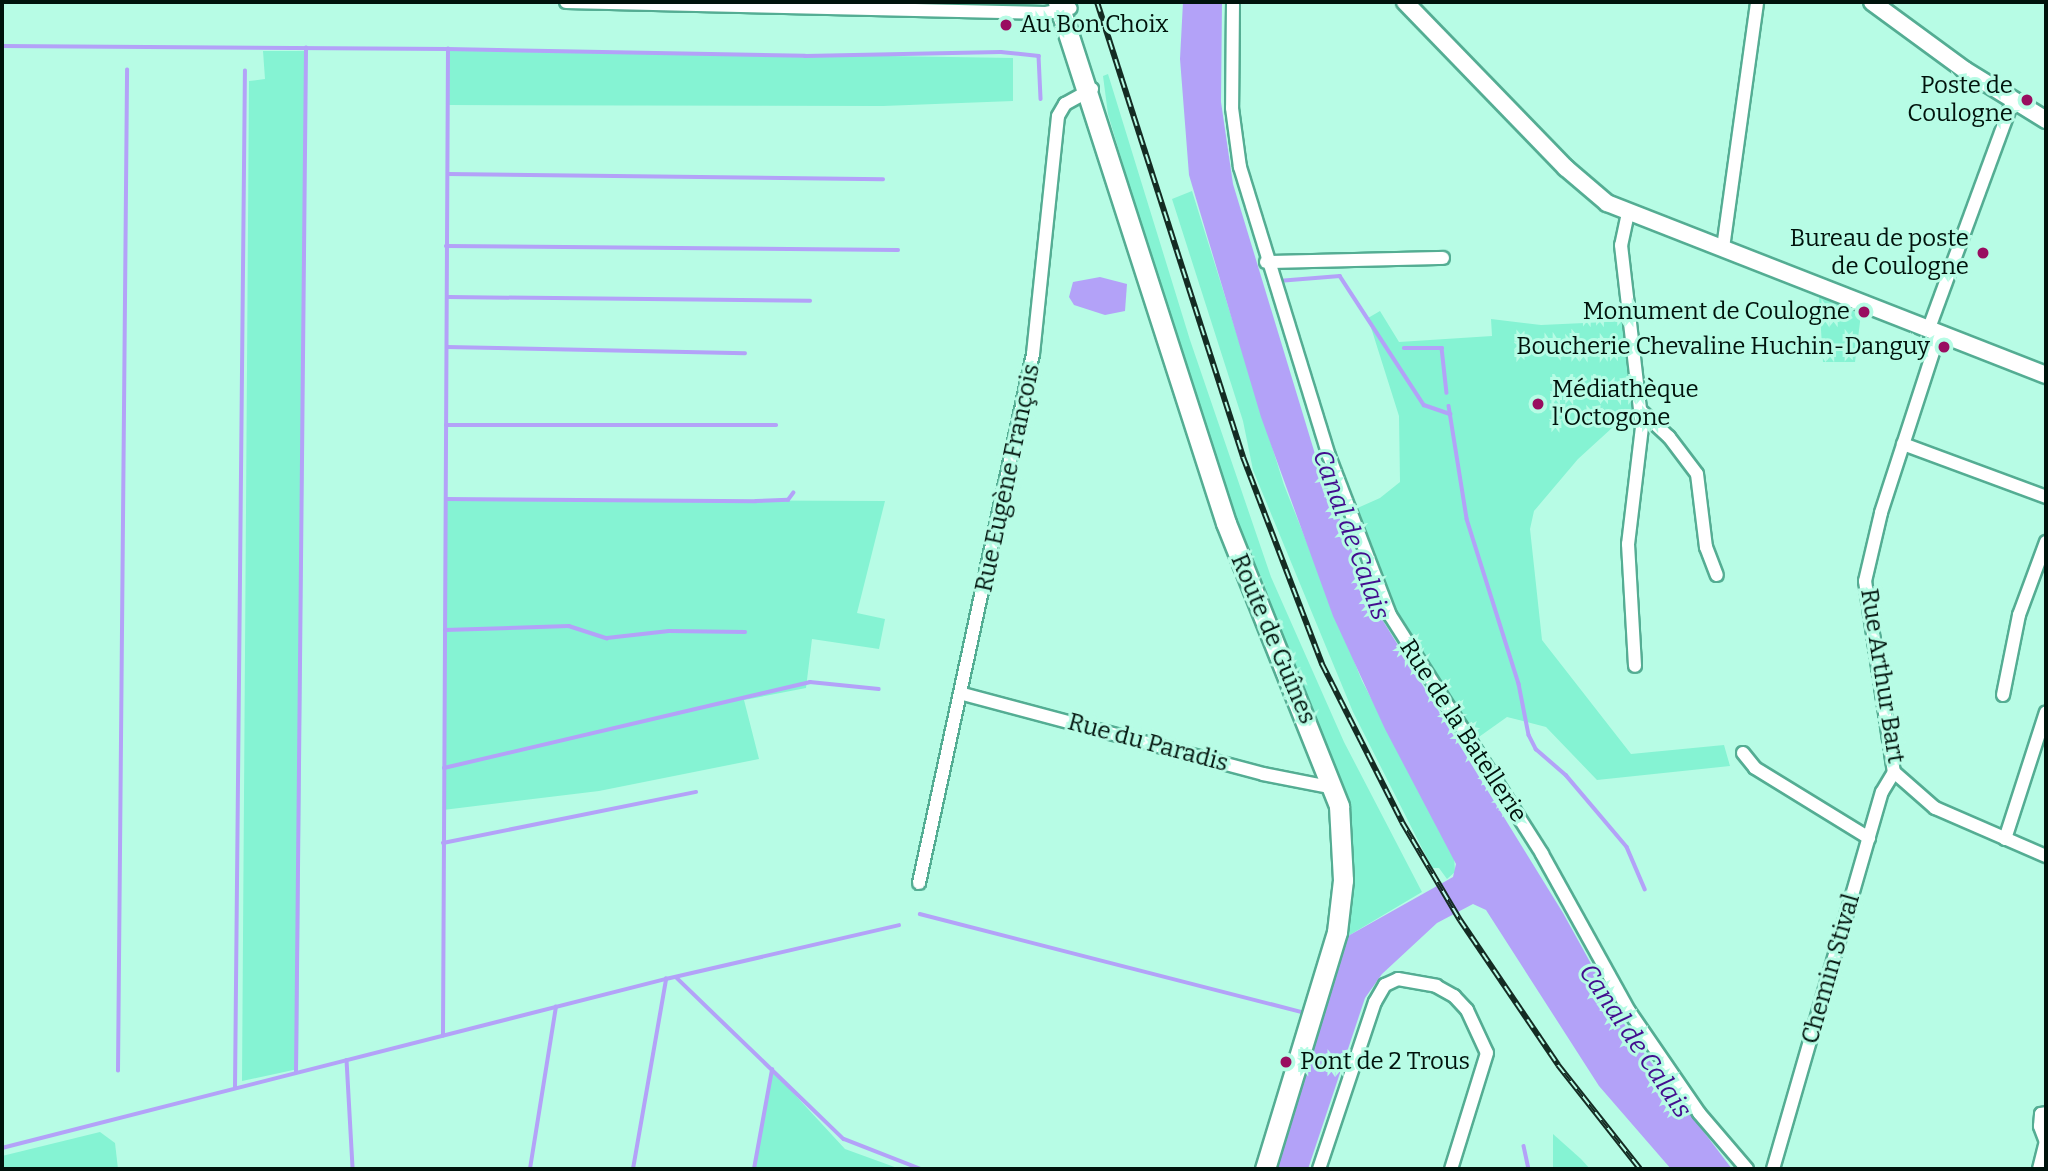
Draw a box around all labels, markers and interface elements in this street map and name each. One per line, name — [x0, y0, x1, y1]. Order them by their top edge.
place label: Au Bon Choix — [1020, 11, 1168, 39]
marker: Au Bon Choix — [998, 17, 1014, 33]
place label: Poste de Coulogne — [1907, 72, 2013, 128]
marker: Poste de Coulogne — [2019, 92, 2035, 108]
place label: Bureau de poste de Coulogne — [1790, 225, 1969, 281]
marker: Bureau de poste de Coulogne — [1975, 245, 1991, 261]
place label: Monument de Coulogne — [1583, 298, 1850, 326]
marker: Monument de Coulogne — [1856, 304, 1872, 320]
place label: Boucherie Chevaline Huchin-Danguy — [1516, 333, 1930, 361]
marker: Boucherie Chevaline Huchin-Danguy — [1936, 339, 1952, 355]
street label: Rue Eugène François — [970, 361, 1046, 595]
place label: Médiathèque l'Octogone — [1552, 376, 1699, 432]
marker: Médiathèque l'Octogone — [1530, 396, 1546, 412]
water label: Canal de Calais — [1306, 445, 1396, 625]
street label: Route de Guînes — [1224, 550, 1322, 728]
street label: Rue Arthur Bart — [1854, 587, 1910, 765]
street label: Rue de la Batellerie — [1393, 634, 1533, 828]
street label: Rue du Paradis — [1065, 708, 1231, 778]
street label: Chemin Stival — [1796, 891, 1866, 1047]
water label: Canal de Calais — [1572, 958, 1698, 1124]
place label: Pont de 2 Trous — [1300, 1048, 1470, 1076]
marker: Pont de 2 Trous — [1278, 1054, 1294, 1070]

